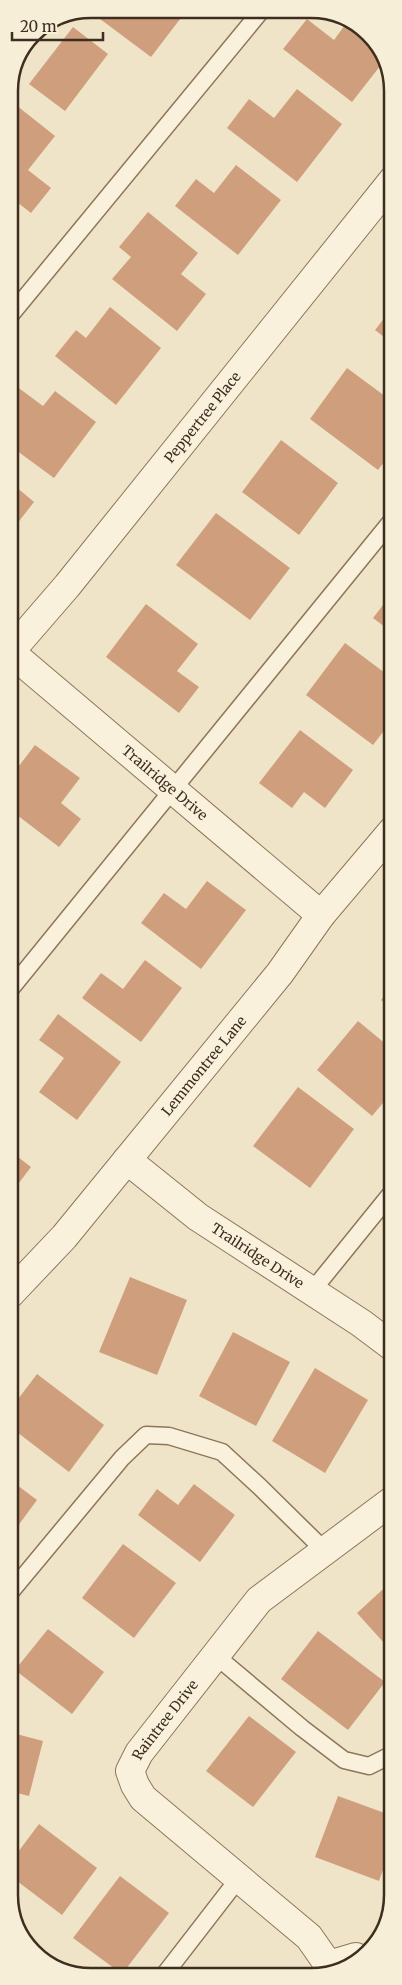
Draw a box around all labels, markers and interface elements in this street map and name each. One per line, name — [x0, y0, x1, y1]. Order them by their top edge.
scale bar — [12, 10, 104, 42]
text: 20 m — [20, 17, 57, 36]
street label: Peppertree Place — [160, 368, 245, 467]
street label: Trailridge Drive — [118, 741, 211, 824]
street label: Lemmontree Lane — [158, 1012, 250, 1120]
street label: Trailridge Drive — [208, 1219, 307, 1292]
street label: Raintree Drive — [128, 1676, 202, 1763]

